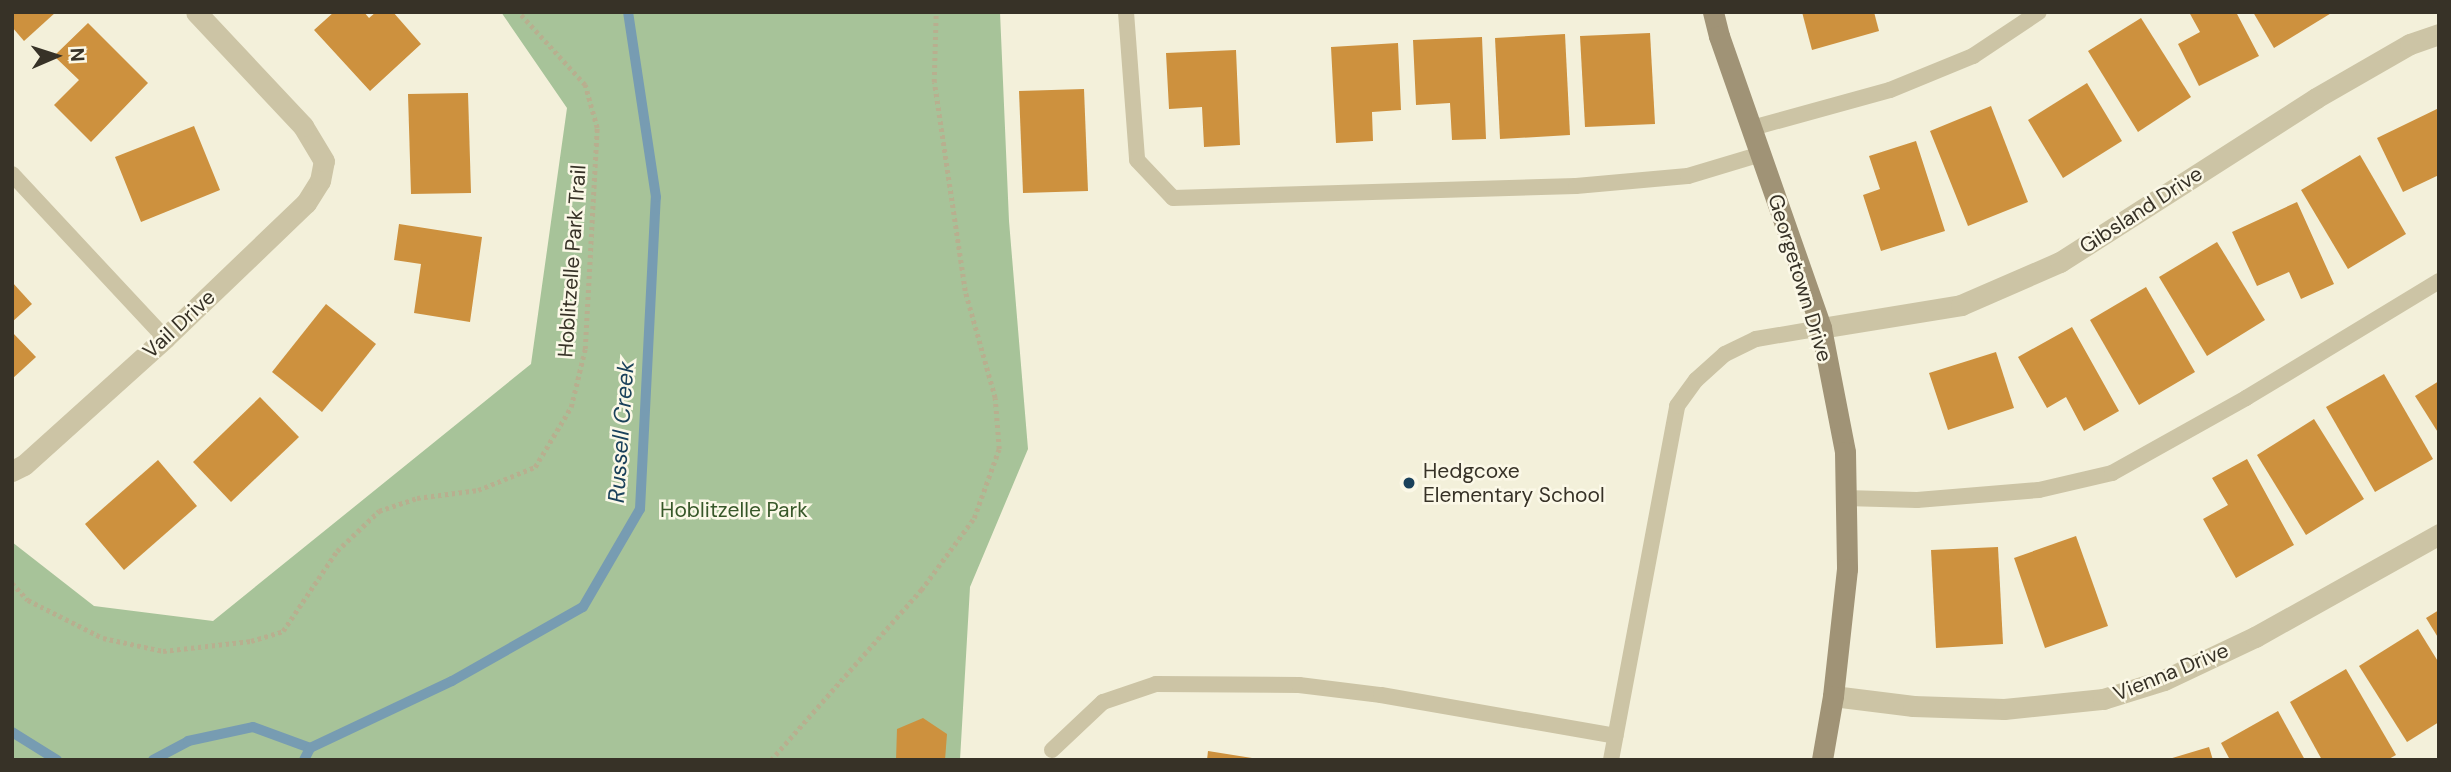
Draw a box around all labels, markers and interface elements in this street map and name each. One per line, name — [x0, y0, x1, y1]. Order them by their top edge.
north arrow — [21, 21, 91, 91]
text: N — [65, 47, 90, 62]
street label: Gibsland Drive — [2075, 161, 2207, 259]
street label: Hoblitzelle Park Trail — [553, 164, 591, 358]
street label: Georgetown Drive — [1763, 191, 1837, 365]
street label: Vail Drive — [138, 284, 220, 364]
water label: Russell Creek — [602, 360, 640, 504]
place label: Hedgcoxe Elementary School — [1423, 458, 1605, 508]
marker: Hedgcoxe Elementary School — [1401, 475, 1417, 491]
park label: Hoblitzelle Park — [660, 497, 808, 523]
street label: Vienna Drive — [2110, 637, 2232, 707]

